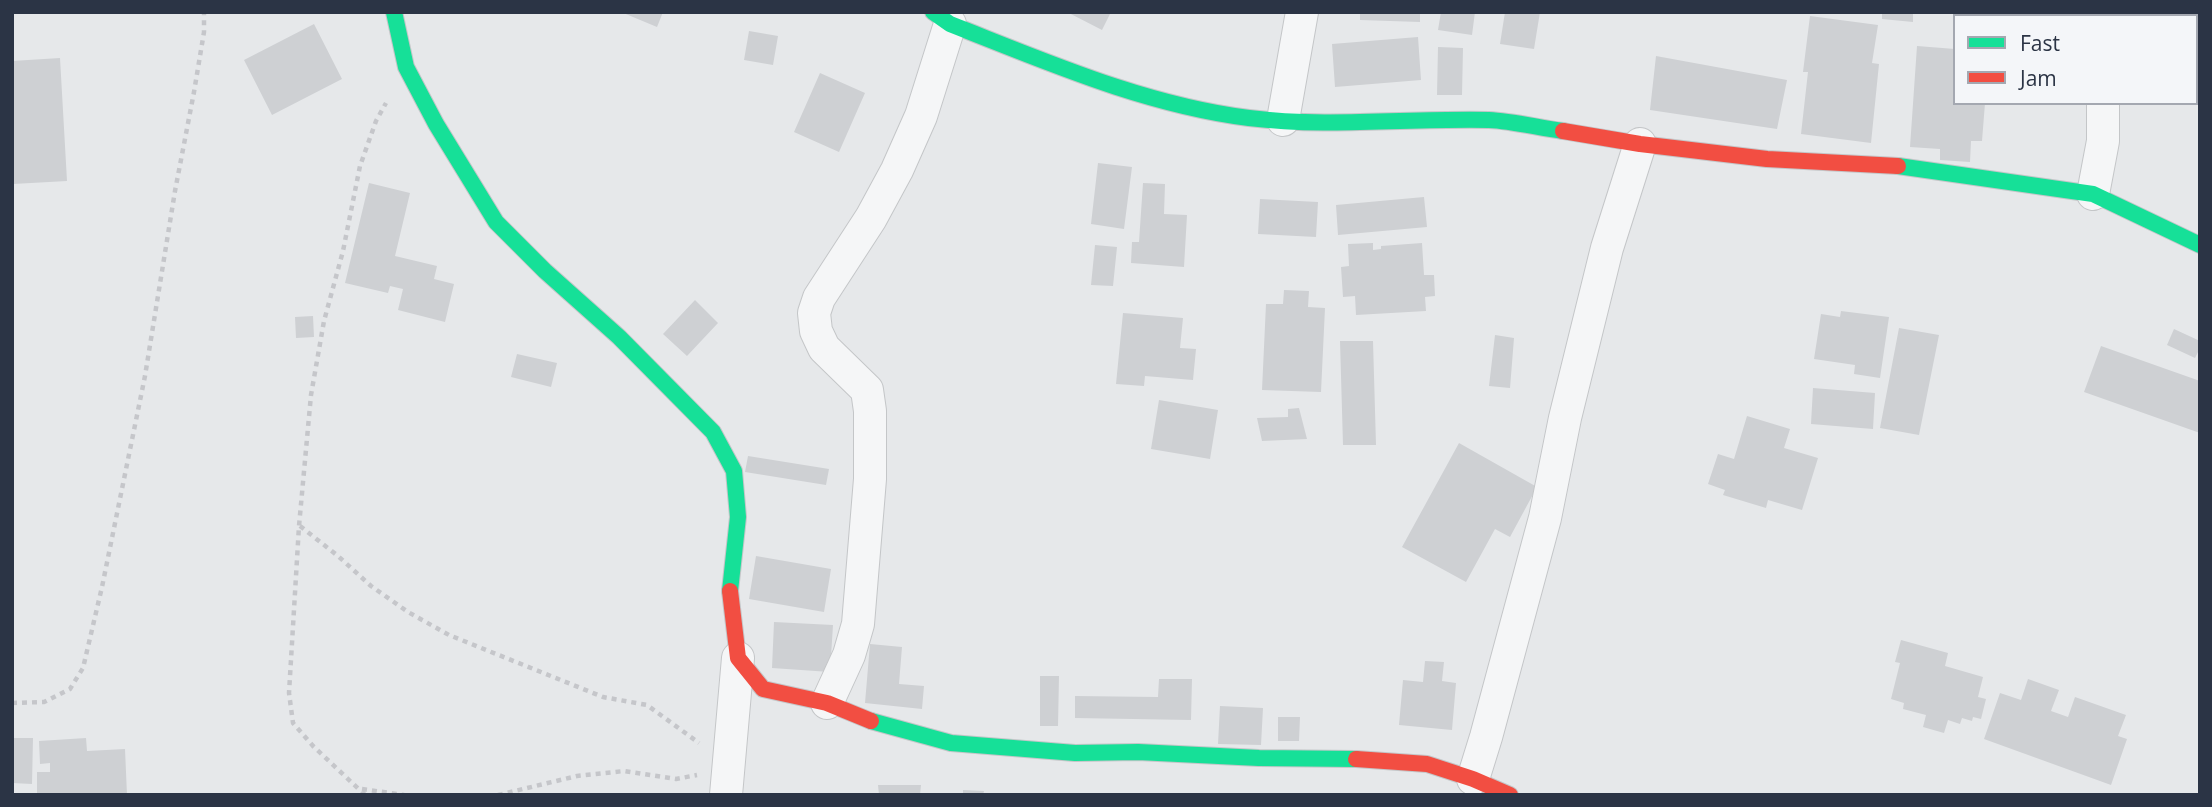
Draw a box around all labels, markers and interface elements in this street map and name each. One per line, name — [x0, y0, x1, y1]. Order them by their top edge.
legend — [1953, 14, 2198, 105]
text: Fast — [2020, 29, 2060, 57]
text: Jam — [2020, 64, 2057, 92]

